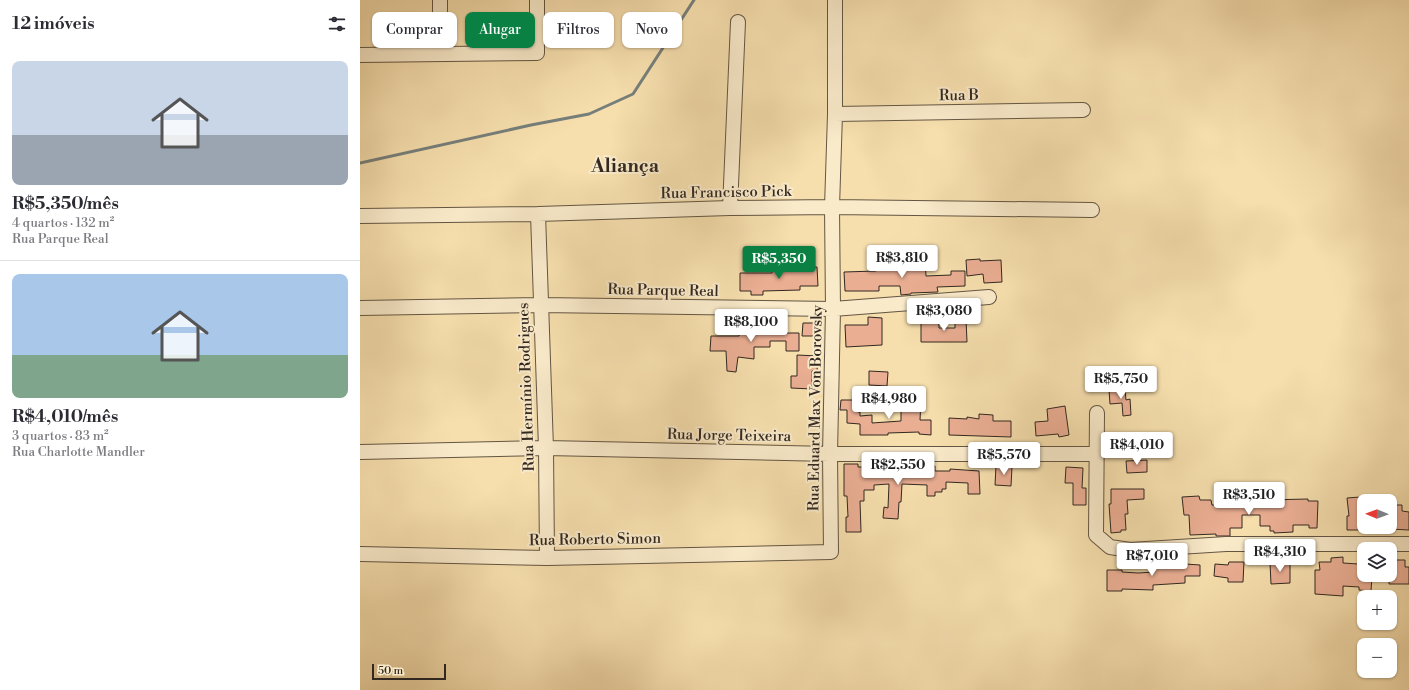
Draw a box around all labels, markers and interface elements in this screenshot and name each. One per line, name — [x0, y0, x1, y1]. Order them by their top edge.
chip: Comprar — [372, 12, 457, 48]
chip: Alugar — [465, 12, 535, 48]
chip: Filtros — [543, 12, 614, 48]
chip: Novo — [622, 12, 682, 48]
text: 12 imóveis — [12, 13, 94, 35]
icon: filters — [326, 13, 348, 35]
street label: Rua B — [939, 86, 979, 105]
icon: home — [144, 87, 216, 159]
district label: Aliança — [590, 154, 660, 178]
street label: Rua Francisco Pick — [660, 182, 793, 203]
text: R$5,350/mês — [12, 193, 119, 215]
text: 4 quartos · 132 m² — [12, 215, 114, 231]
text: Rua Parque Real — [12, 231, 109, 247]
pin: R$3,810 — [865, 245, 939, 279]
pin: R$5,350 — [742, 246, 816, 280]
text: R$3,810 — [876, 250, 928, 266]
text: R$5,350 — [752, 251, 806, 267]
street label: Rua Parque Real — [607, 280, 719, 301]
pin: R$3,080 — [907, 298, 981, 332]
icon: home — [144, 300, 216, 372]
street label: Rua Hermínio Rodrigues — [514, 302, 539, 472]
text: R$3,080 — [916, 303, 972, 319]
street label: Rua Eduard Max Von Borovsky — [804, 304, 827, 511]
pin: R$8,100 — [714, 309, 788, 343]
text: R$8,100 — [724, 314, 778, 330]
pin: R$5,750 — [1084, 366, 1158, 400]
text: R$5,750 — [1094, 371, 1148, 387]
pin: R$4,980 — [852, 386, 926, 420]
text: R$4,980 — [861, 391, 917, 407]
text: R$4,010/mês — [12, 406, 118, 428]
street label: Rua Jorge Teixeira — [667, 425, 792, 446]
text: 3 quartos · 83 m² — [12, 428, 109, 444]
pin: R$4,010 — [1100, 432, 1174, 466]
text: R$4,010 — [1110, 437, 1164, 453]
pin: R$5,570 — [967, 442, 1041, 476]
text: Rua Charlotte Mandler — [12, 444, 145, 460]
text: R$5,570 — [977, 447, 1031, 463]
pin: R$2,550 — [861, 452, 935, 486]
text: R$2,550 — [870, 457, 926, 473]
pin: R$3,510 — [1212, 482, 1286, 516]
text: R$3,510 — [1223, 487, 1275, 503]
north arrow — [1357, 494, 1397, 534]
map controls — [1357, 494, 1397, 678]
street label: Rua Roberto Simon — [529, 529, 661, 550]
pin: R$4,310 — [1243, 539, 1317, 573]
button: layers — [1357, 542, 1397, 582]
pin: R$7,010 — [1115, 543, 1189, 577]
text: R$4,310 — [1254, 544, 1306, 560]
text: R$7,010 — [1126, 548, 1178, 564]
button: + — [1357, 590, 1397, 630]
button: − — [1357, 638, 1397, 678]
scale bar — [372, 662, 446, 681]
text: 50 m — [378, 664, 403, 678]

